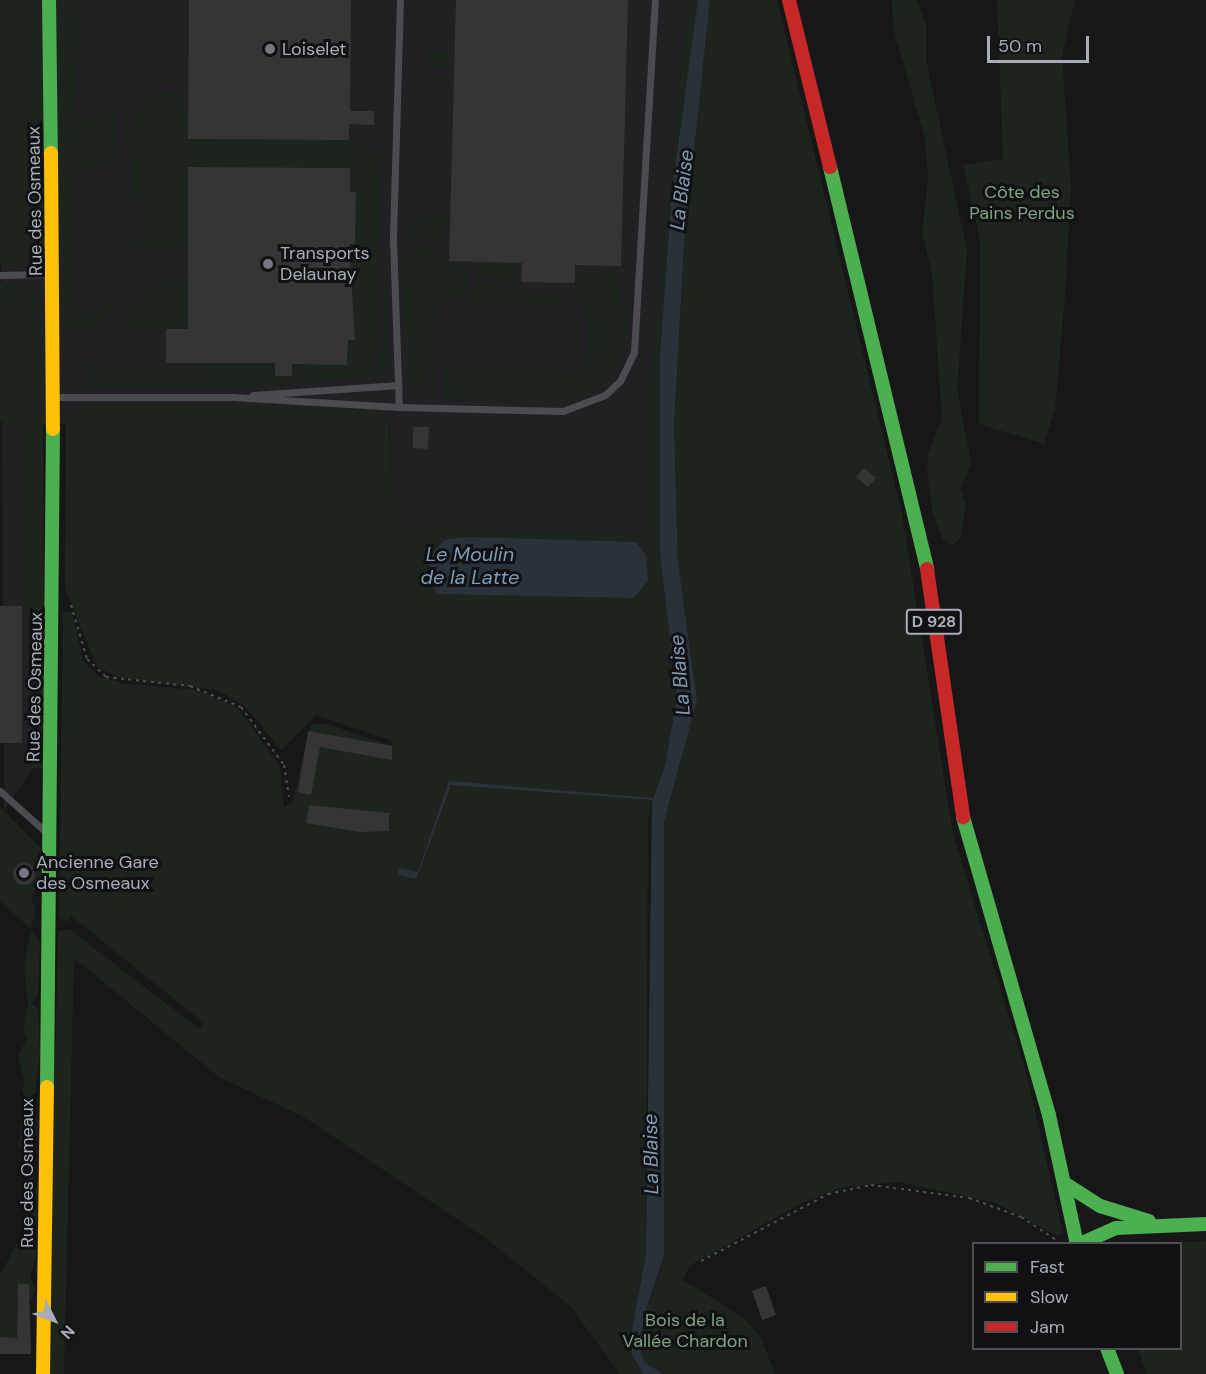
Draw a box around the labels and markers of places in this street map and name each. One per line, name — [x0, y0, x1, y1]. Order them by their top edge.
place label: Loiselet — [282, 38, 346, 60]
marker: Loiselet — [263, 42, 277, 56]
place label: Transports Delaunay — [280, 243, 370, 286]
marker: Transports Delaunay — [261, 257, 275, 271]
place label: Ancienne Gare des Osmeaux — [36, 852, 159, 894]
marker: Ancienne Gare des Osmeaux — [17, 866, 31, 880]

